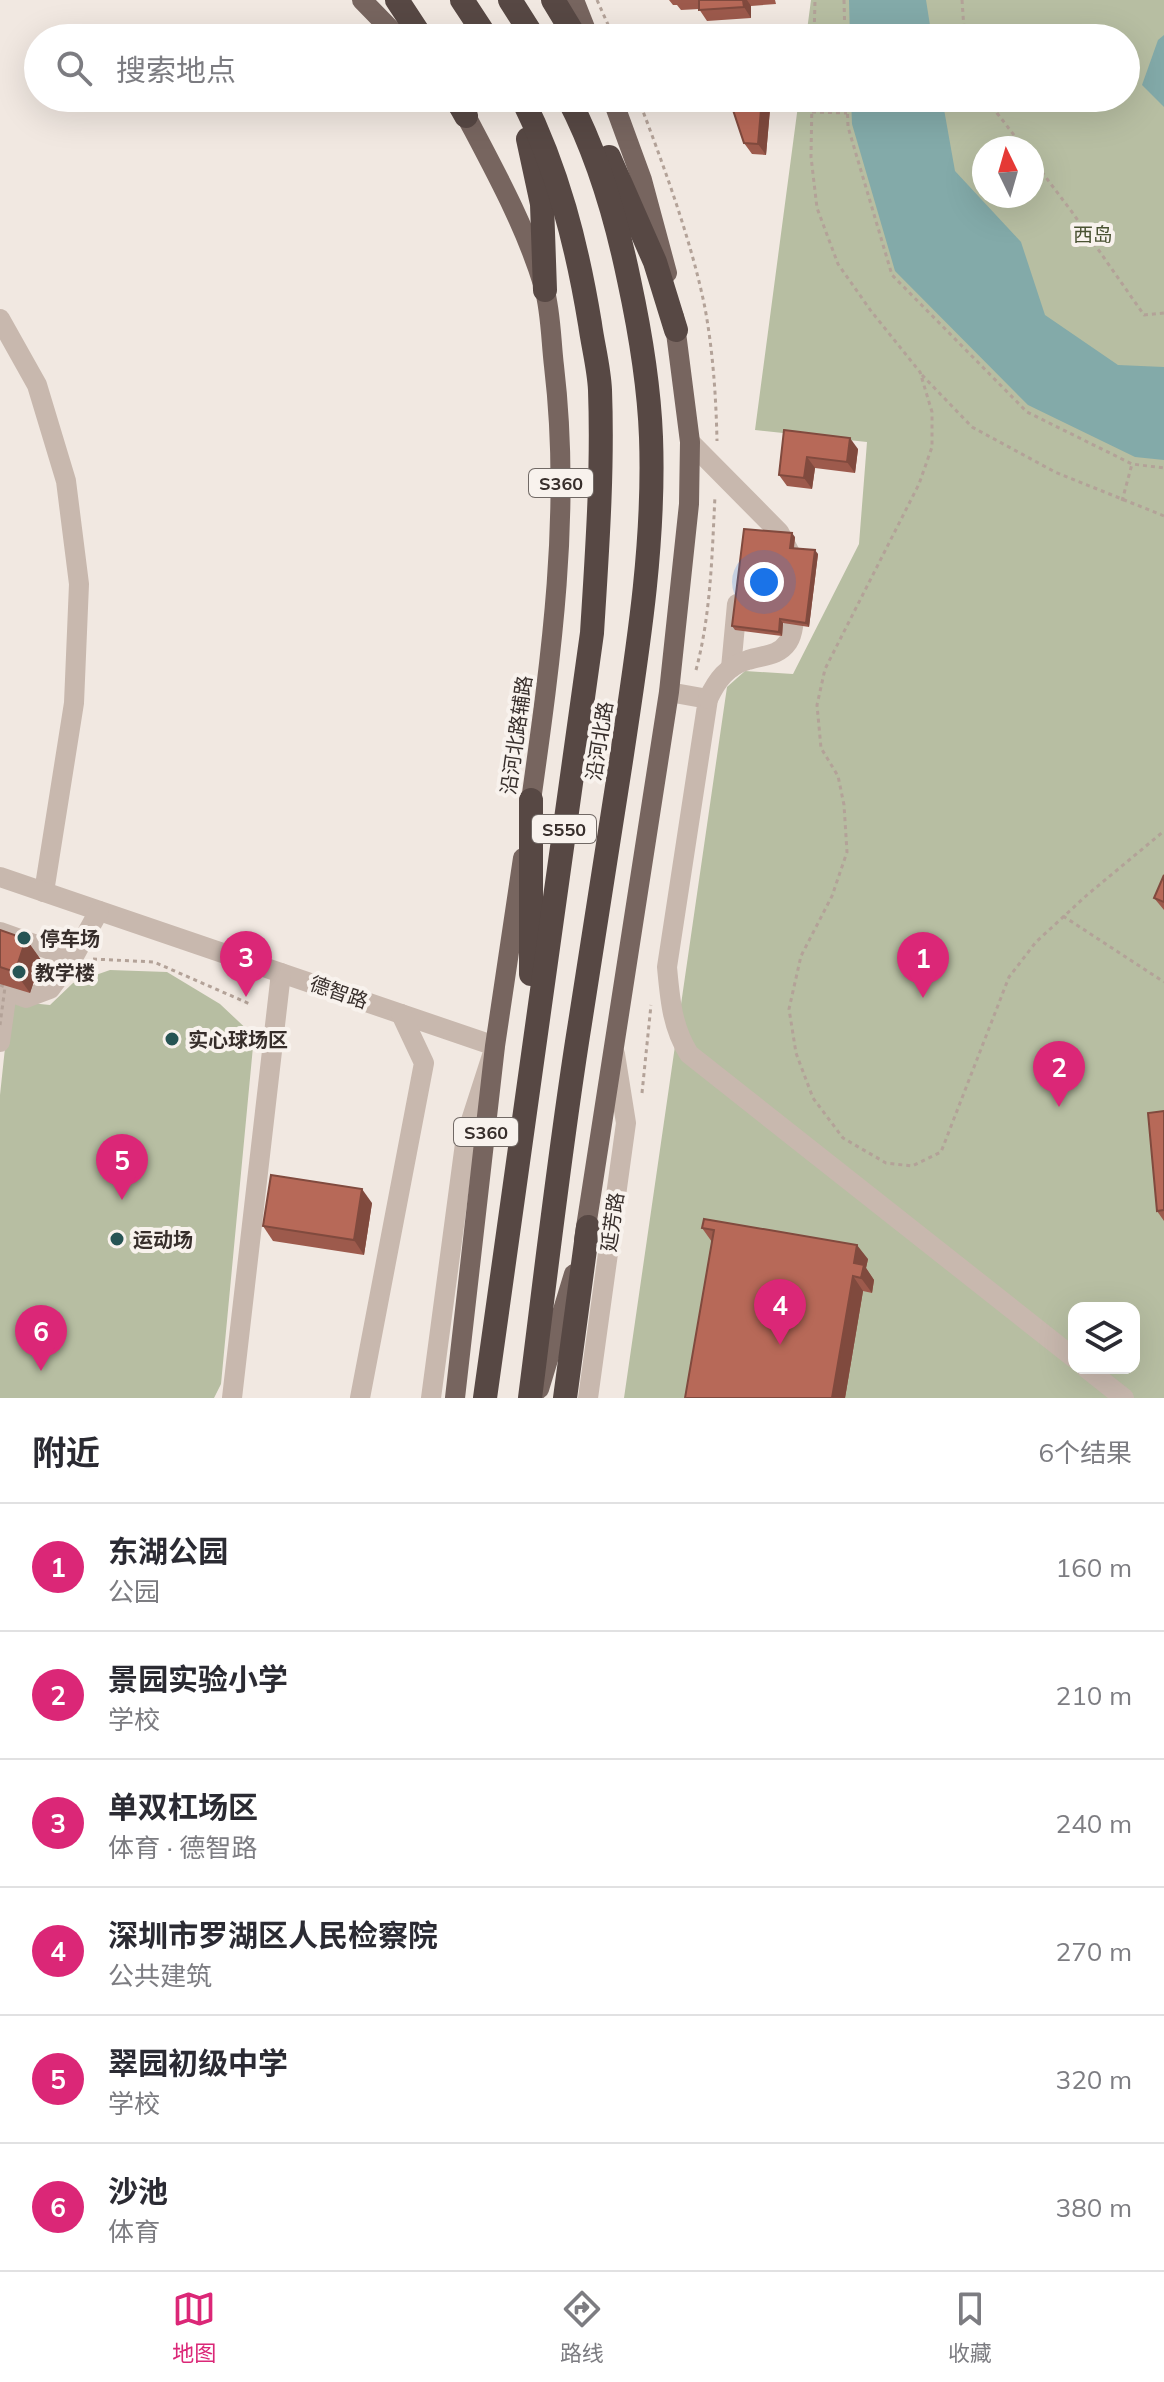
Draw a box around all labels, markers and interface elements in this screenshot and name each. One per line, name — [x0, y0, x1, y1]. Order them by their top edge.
search box — [24, 24, 1140, 112]
icon: search — [52, 46, 96, 90]
text: 搜索地点 — [116, 51, 236, 89]
north arrow — [972, 136, 1044, 208]
park label: 西岛 — [1073, 222, 1113, 247]
road number: S360 — [529, 469, 593, 497]
your location — [744, 562, 784, 602]
street label: 沿河北路辅路 — [495, 674, 537, 796]
street label: 沿河北路 — [580, 700, 618, 782]
road number: S550 — [532, 815, 596, 843]
place label: 停车场 — [40, 926, 100, 951]
marker: 停车场 — [15, 929, 33, 947]
pin: 3 — [220, 931, 272, 997]
pin: 1 — [897, 932, 949, 998]
place label: 教学楼 — [35, 960, 95, 985]
marker: 教学楼 — [10, 963, 28, 981]
street label: 德智路 — [307, 970, 371, 1014]
place label: 实心球场区 — [188, 1027, 288, 1052]
marker: 实心球场区 — [163, 1030, 181, 1048]
pin: 2 — [1033, 1041, 1085, 1107]
road number: S360 — [454, 1118, 518, 1146]
pin: 5 — [96, 1134, 148, 1200]
street label: 延芳路 — [595, 1191, 629, 1253]
place label: 运动场 — [133, 1227, 193, 1252]
marker: 运动场 — [108, 1230, 126, 1248]
pin: 4 — [754, 1279, 806, 1345]
map controls — [1068, 1302, 1140, 1374]
button: layers — [1068, 1302, 1140, 1374]
pin: 6 — [15, 1305, 67, 1371]
text: 附近 — [32, 1431, 100, 1474]
text: 6个结果 — [1038, 1436, 1132, 1469]
text: 东湖公园 — [108, 1532, 228, 1570]
text: 1 — [50, 1551, 66, 1584]
text: 160 m — [1056, 1551, 1132, 1584]
text: 公园 — [108, 1575, 160, 1608]
text: 景园实验小学 — [108, 1660, 288, 1698]
text: 2 — [50, 1679, 66, 1712]
text: 210 m — [1056, 1679, 1132, 1712]
text: 学校 — [108, 1703, 160, 1736]
text: 单双杠场区 — [108, 1788, 258, 1826]
text: 3 — [50, 1807, 66, 1840]
text: 240 m — [1056, 1807, 1132, 1840]
text: 体育 · 德智路 — [108, 1831, 258, 1864]
text: 深圳市罗湖区人民检察院 — [108, 1916, 438, 1954]
text: 4 — [50, 1935, 66, 1968]
text: 270 m — [1056, 1935, 1132, 1968]
text: 公共建筑 — [108, 1959, 212, 1992]
text: 翠园初级中学 — [108, 2044, 288, 2082]
text: 5 — [50, 2063, 66, 2096]
text: 320 m — [1056, 2063, 1132, 2096]
text: 学校 — [108, 2087, 160, 2120]
text: 沙池 — [108, 2172, 168, 2210]
text: 6 — [50, 2191, 66, 2224]
text: 380 m — [1056, 2191, 1132, 2224]
text: 体育 — [108, 2215, 160, 2248]
tab: 地图 — [172, 2287, 216, 2367]
tab: 路线 — [560, 2287, 604, 2367]
tab: 收藏 — [948, 2287, 992, 2367]

